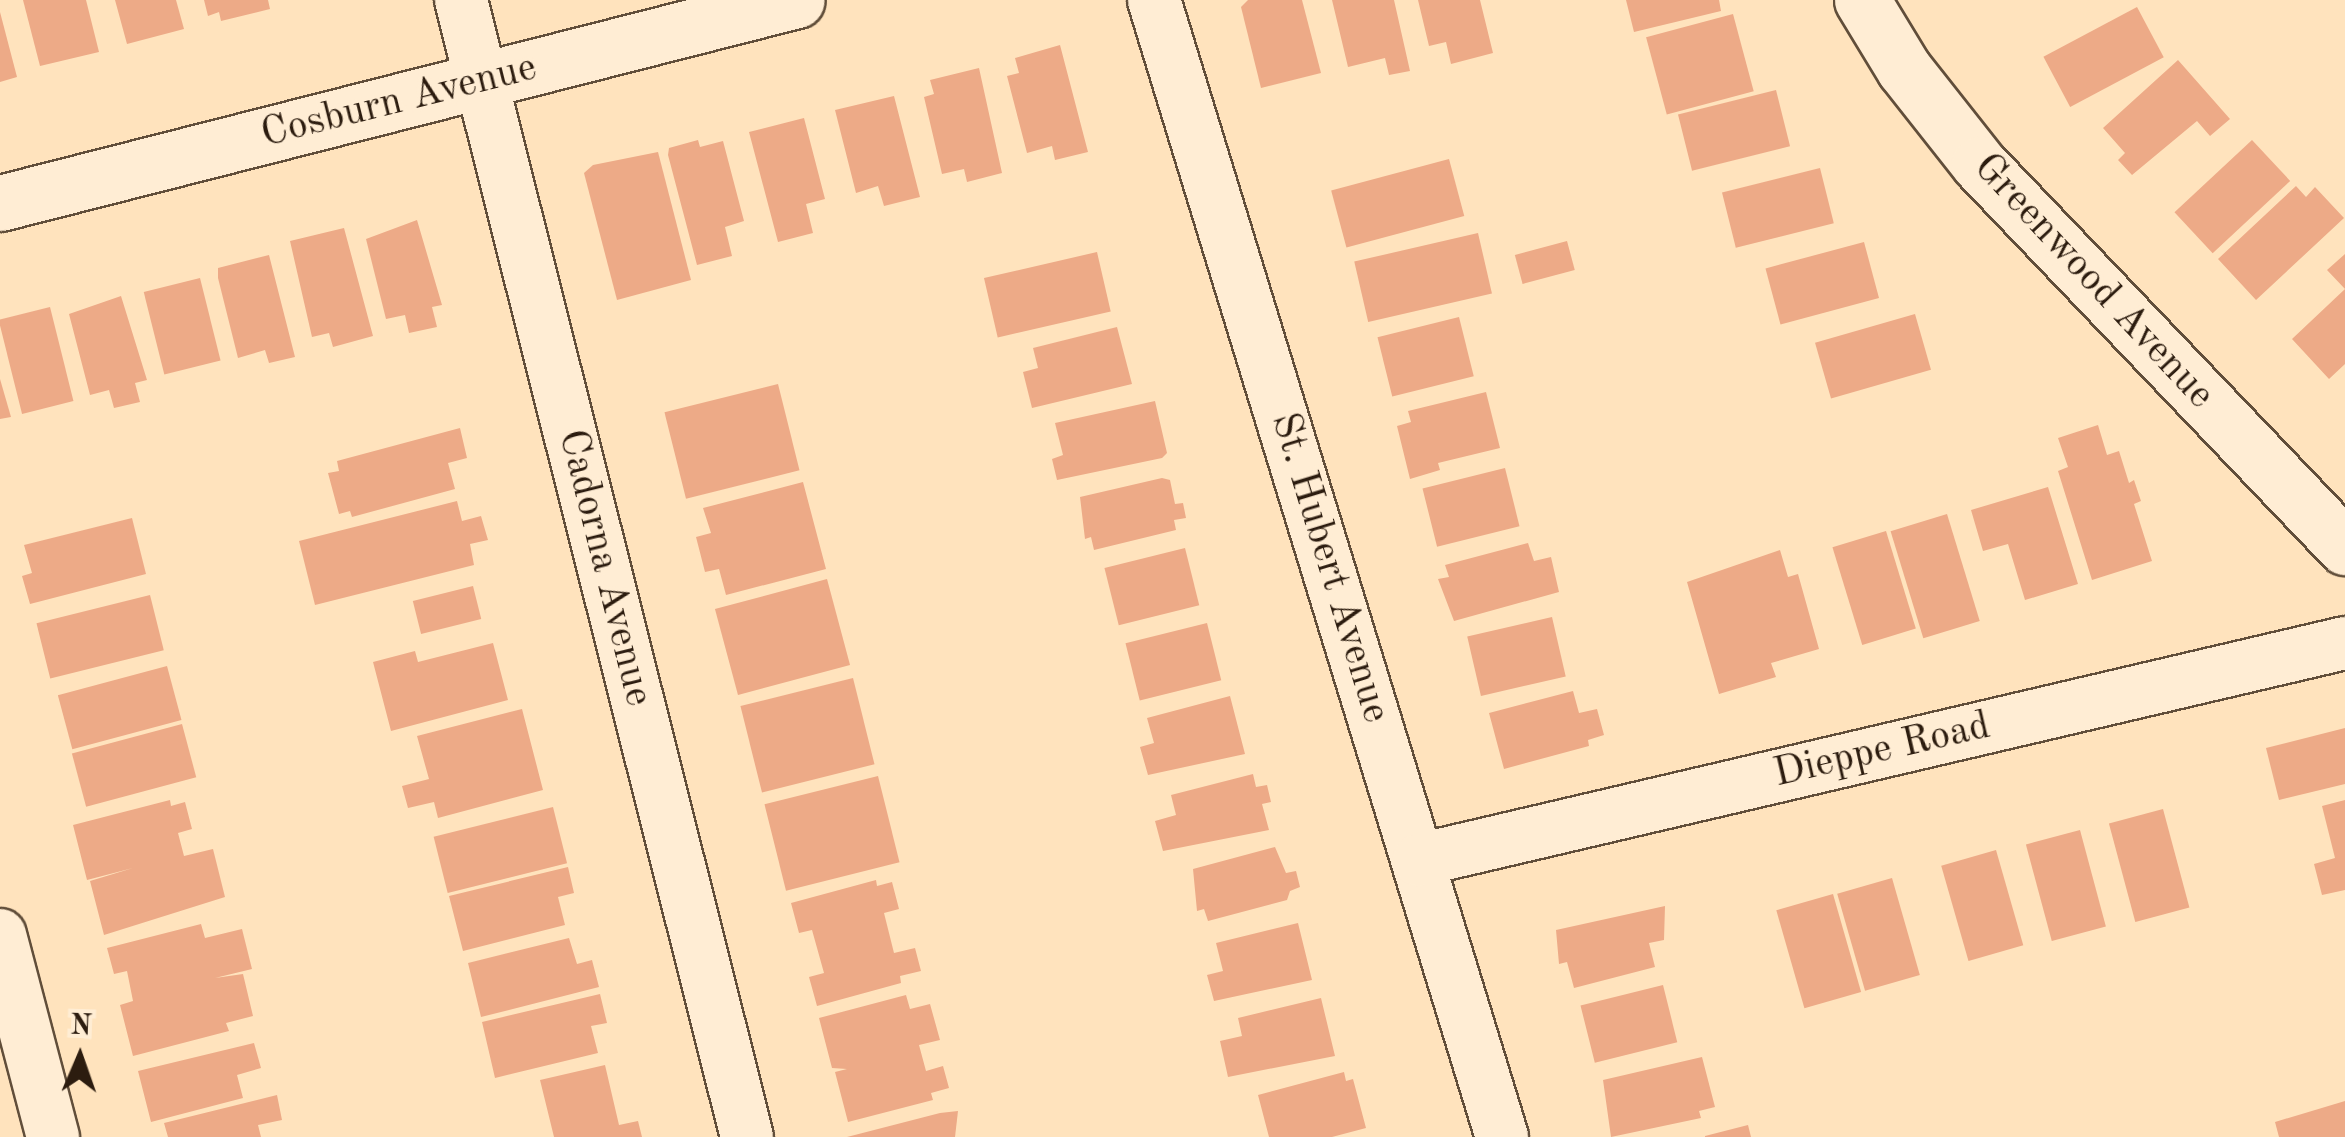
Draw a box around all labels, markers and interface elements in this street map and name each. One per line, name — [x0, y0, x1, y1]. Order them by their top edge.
street label: Cosburn Avenue — [256, 45, 542, 159]
street label: Greenwood Avenue — [1962, 144, 2224, 420]
street label: St. Hubert Avenue — [1259, 407, 1399, 729]
street label: Cadorna Avenue — [546, 425, 662, 711]
street label: Dieppe Road — [1769, 703, 1995, 799]
north arrow — [30, 1007, 130, 1107]
text: N — [70, 1013, 92, 1041]

